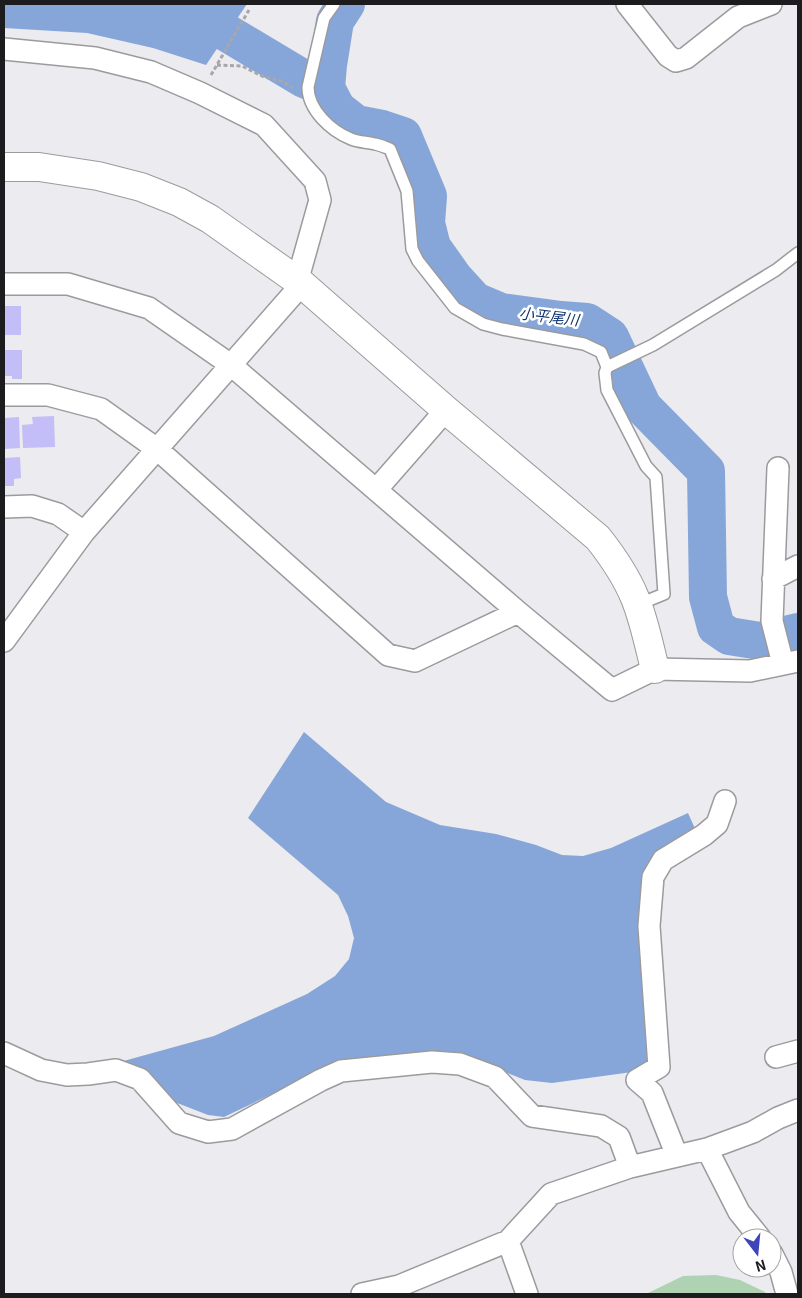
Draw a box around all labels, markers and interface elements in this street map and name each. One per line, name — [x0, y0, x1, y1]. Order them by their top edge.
water label: 小平尾川 — [518, 301, 582, 330]
north arrow — [732, 1228, 782, 1278]
text: N — [753, 1255, 769, 1278]

